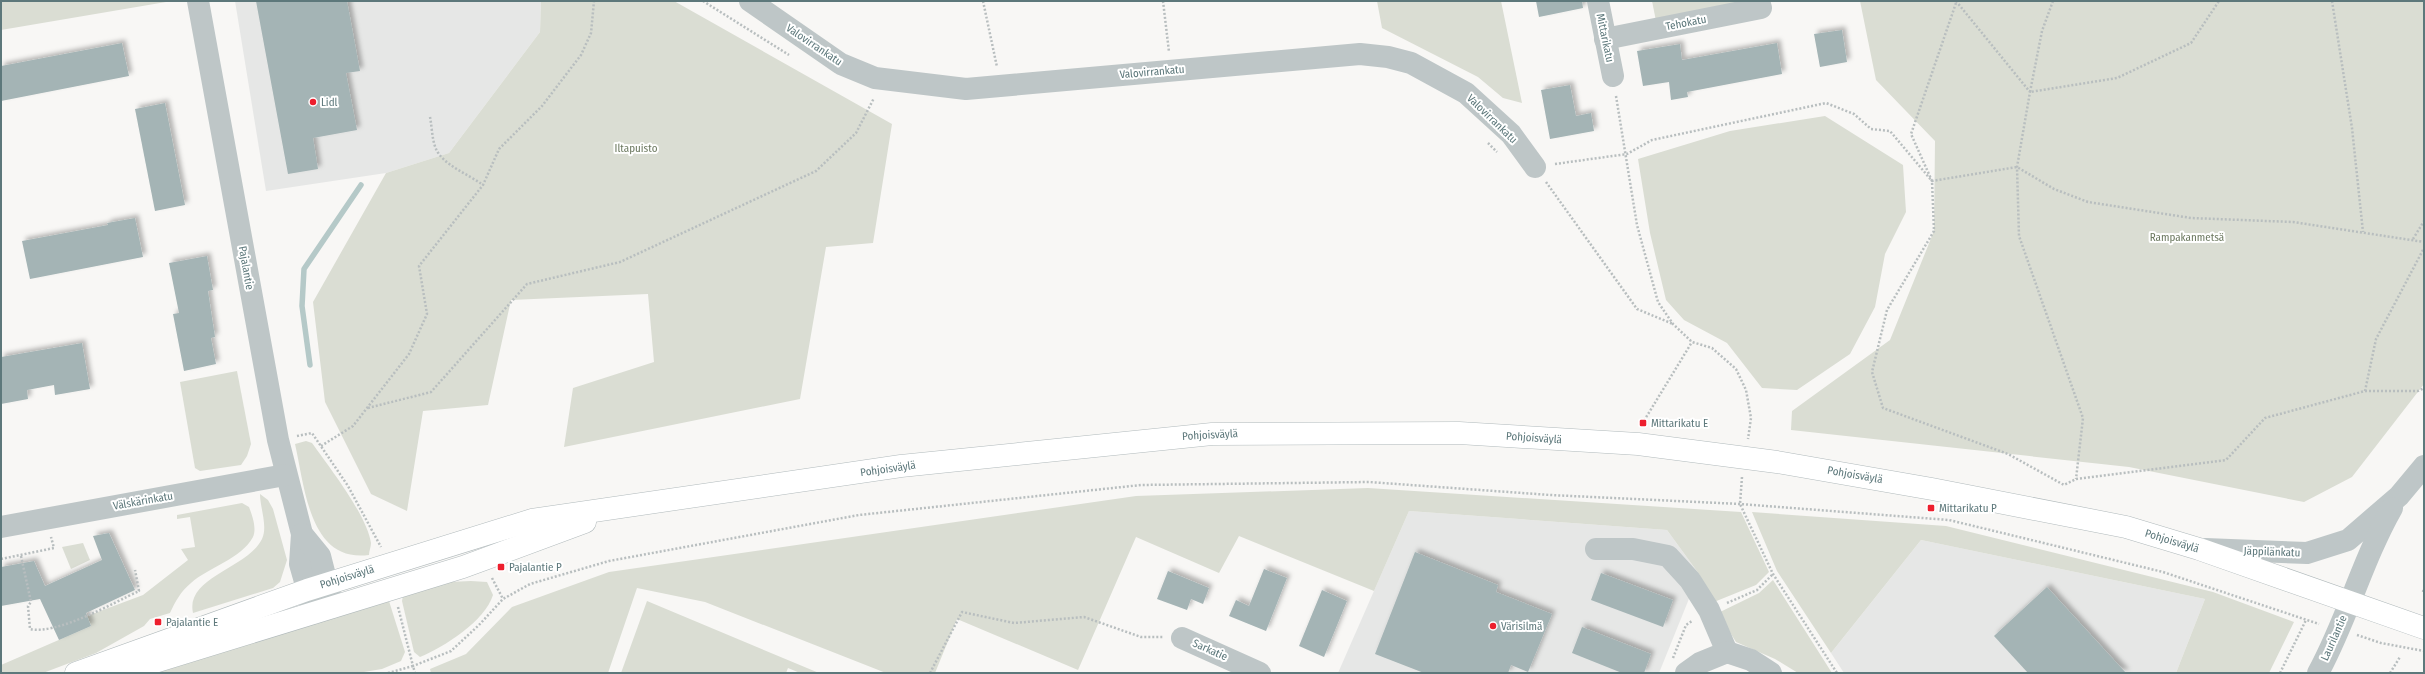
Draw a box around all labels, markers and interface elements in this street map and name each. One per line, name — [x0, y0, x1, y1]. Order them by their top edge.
street label: Mittarikatu — [1594, 12, 1616, 64]
street label: Tehokatu — [1665, 13, 1707, 33]
street label: Valovirrankatu — [783, 21, 845, 69]
street label: Valovirrankatu — [1119, 63, 1185, 81]
street label: Valovirrankatu — [1464, 92, 1520, 146]
place label: Lidl — [321, 96, 338, 109]
marker: Lidl — [308, 97, 318, 107]
park label: Iltapuisto — [615, 142, 658, 155]
park label: Rampakanmetsä — [2150, 231, 2224, 244]
street label: Pajalantie — [236, 245, 256, 291]
place label: Mittarikatu E — [1651, 417, 1708, 430]
marker: Mittarikatu E — [1638, 418, 1648, 428]
street label: Pohjoisväylä — [1182, 427, 1238, 443]
street label: Pohjoisväylä — [1506, 430, 1562, 446]
street label: Pohjoisväylä — [859, 459, 917, 479]
street label: Pohjoisväylä — [1826, 464, 1884, 486]
street label: Välskärinkatu — [112, 489, 174, 513]
place label: Mittarikatu P — [1939, 502, 1997, 515]
marker: Mittarikatu P — [1926, 503, 1936, 513]
street label: Pohjoisväylä — [2143, 527, 2201, 555]
street label: Jäppilänkatu — [2243, 545, 2301, 559]
place label: Pajalantie P — [509, 561, 562, 574]
marker: Pajalantie P — [496, 562, 506, 572]
street label: Pohjoisväylä — [318, 563, 376, 591]
street label: Laurilantie — [2318, 613, 2350, 663]
place label: Pajalantie E — [166, 616, 218, 629]
marker: Pajalantie E — [153, 617, 163, 627]
place label: Värisilmä — [1501, 620, 1542, 633]
marker: Värisilmä — [1488, 621, 1498, 631]
street label: Sarkatie — [1191, 637, 1229, 663]

